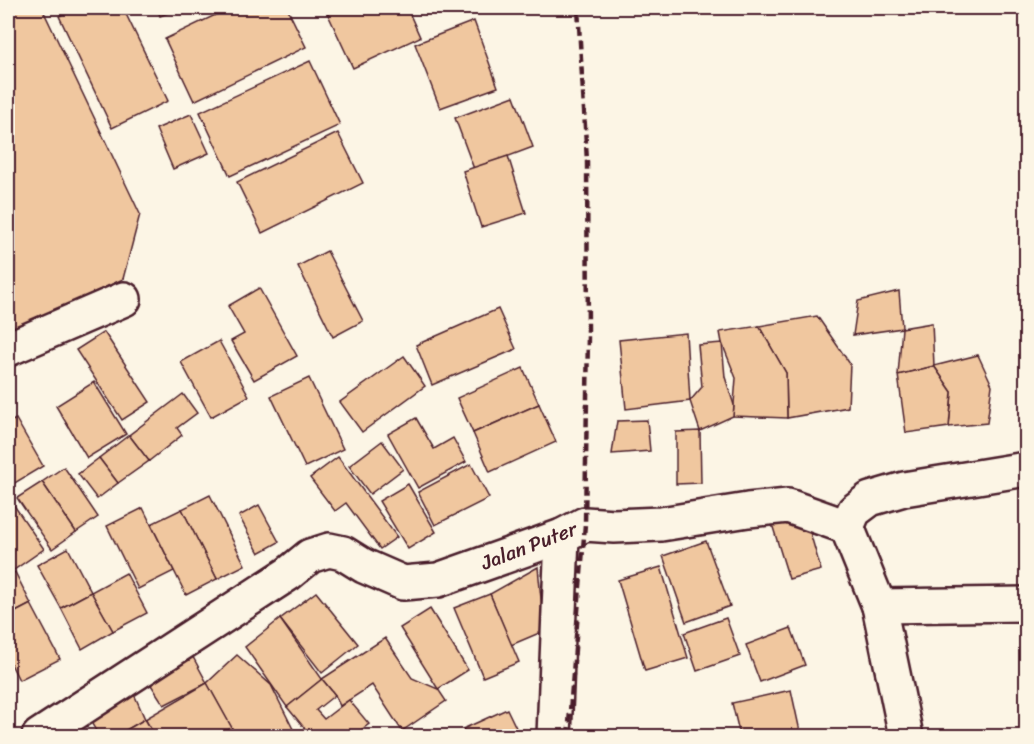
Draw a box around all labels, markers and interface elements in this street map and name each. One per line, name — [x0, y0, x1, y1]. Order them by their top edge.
street label: Jalan Puter — [475, 511, 584, 581]

